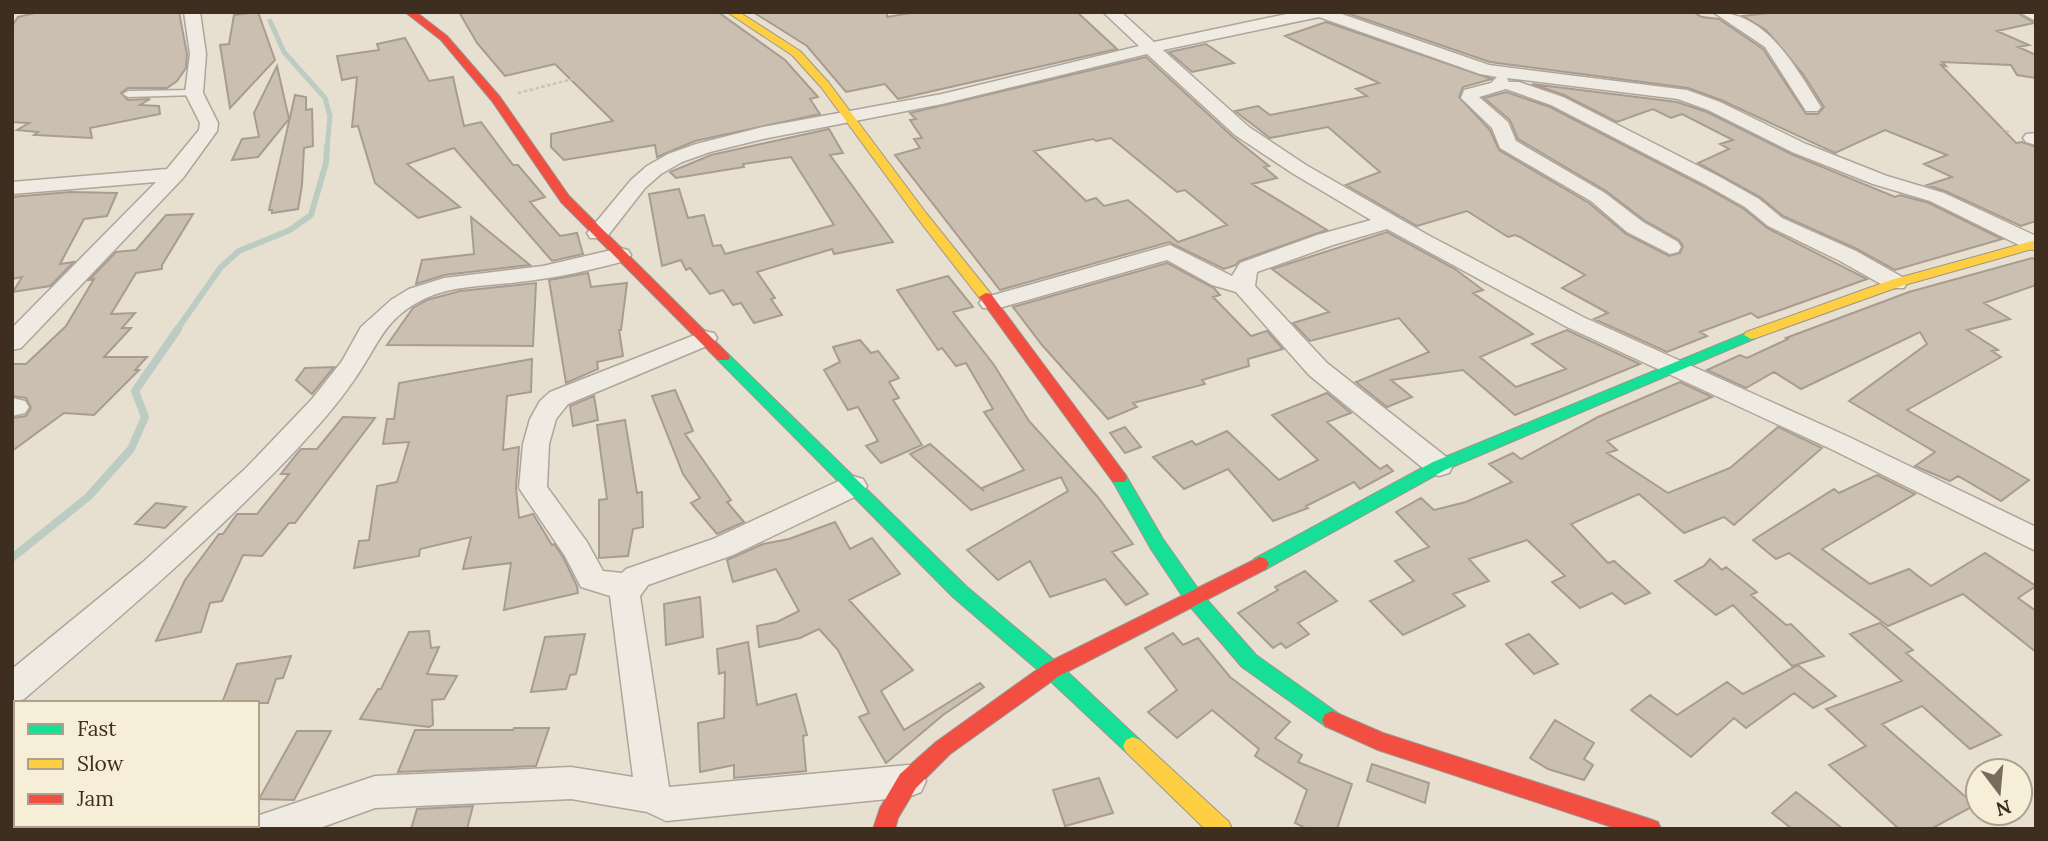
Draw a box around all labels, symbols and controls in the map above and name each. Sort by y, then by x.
legend [14,701,259,827]
text: Fast [77,715,117,742]
text: Slow [77,750,124,777]
north arrow [1964,757,2034,827]
text: Jam [76,785,114,812]
text: N [1993,795,2014,822]

